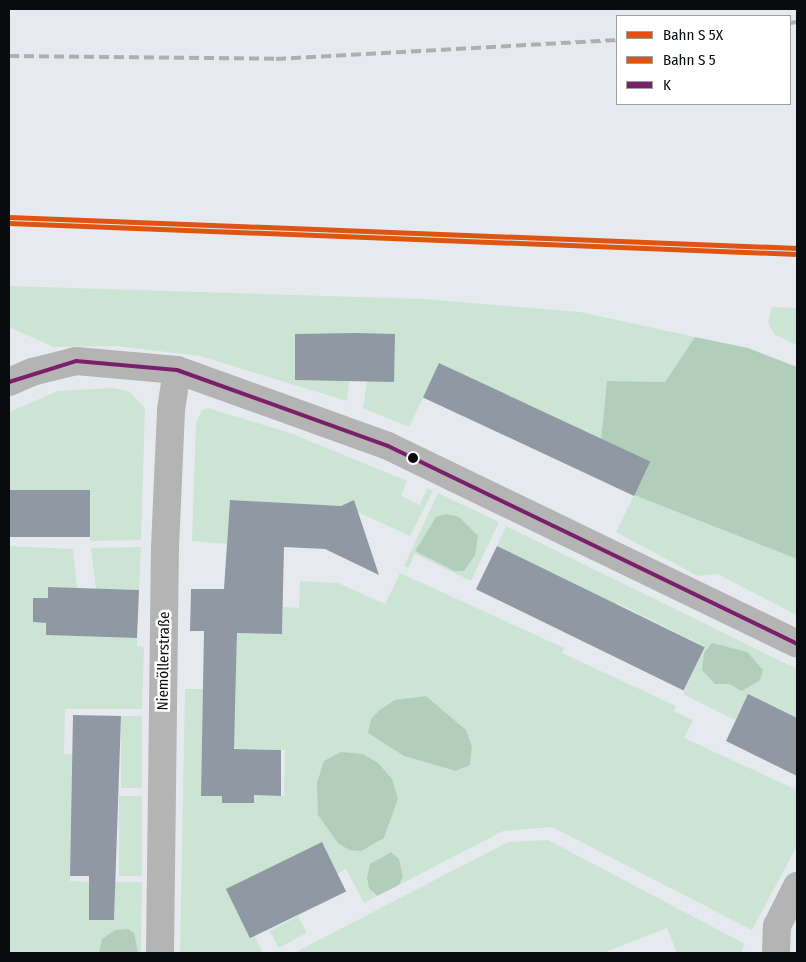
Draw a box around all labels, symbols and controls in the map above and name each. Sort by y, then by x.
legend [616,15,791,105]
text: Bahn S 5X [663,26,723,44]
text: Bahn S 5 [663,51,716,69]
text: K [663,76,671,94]
unlabelled marker [408,453,418,463]
street label: Niemöllerstraße [154,611,174,711]

